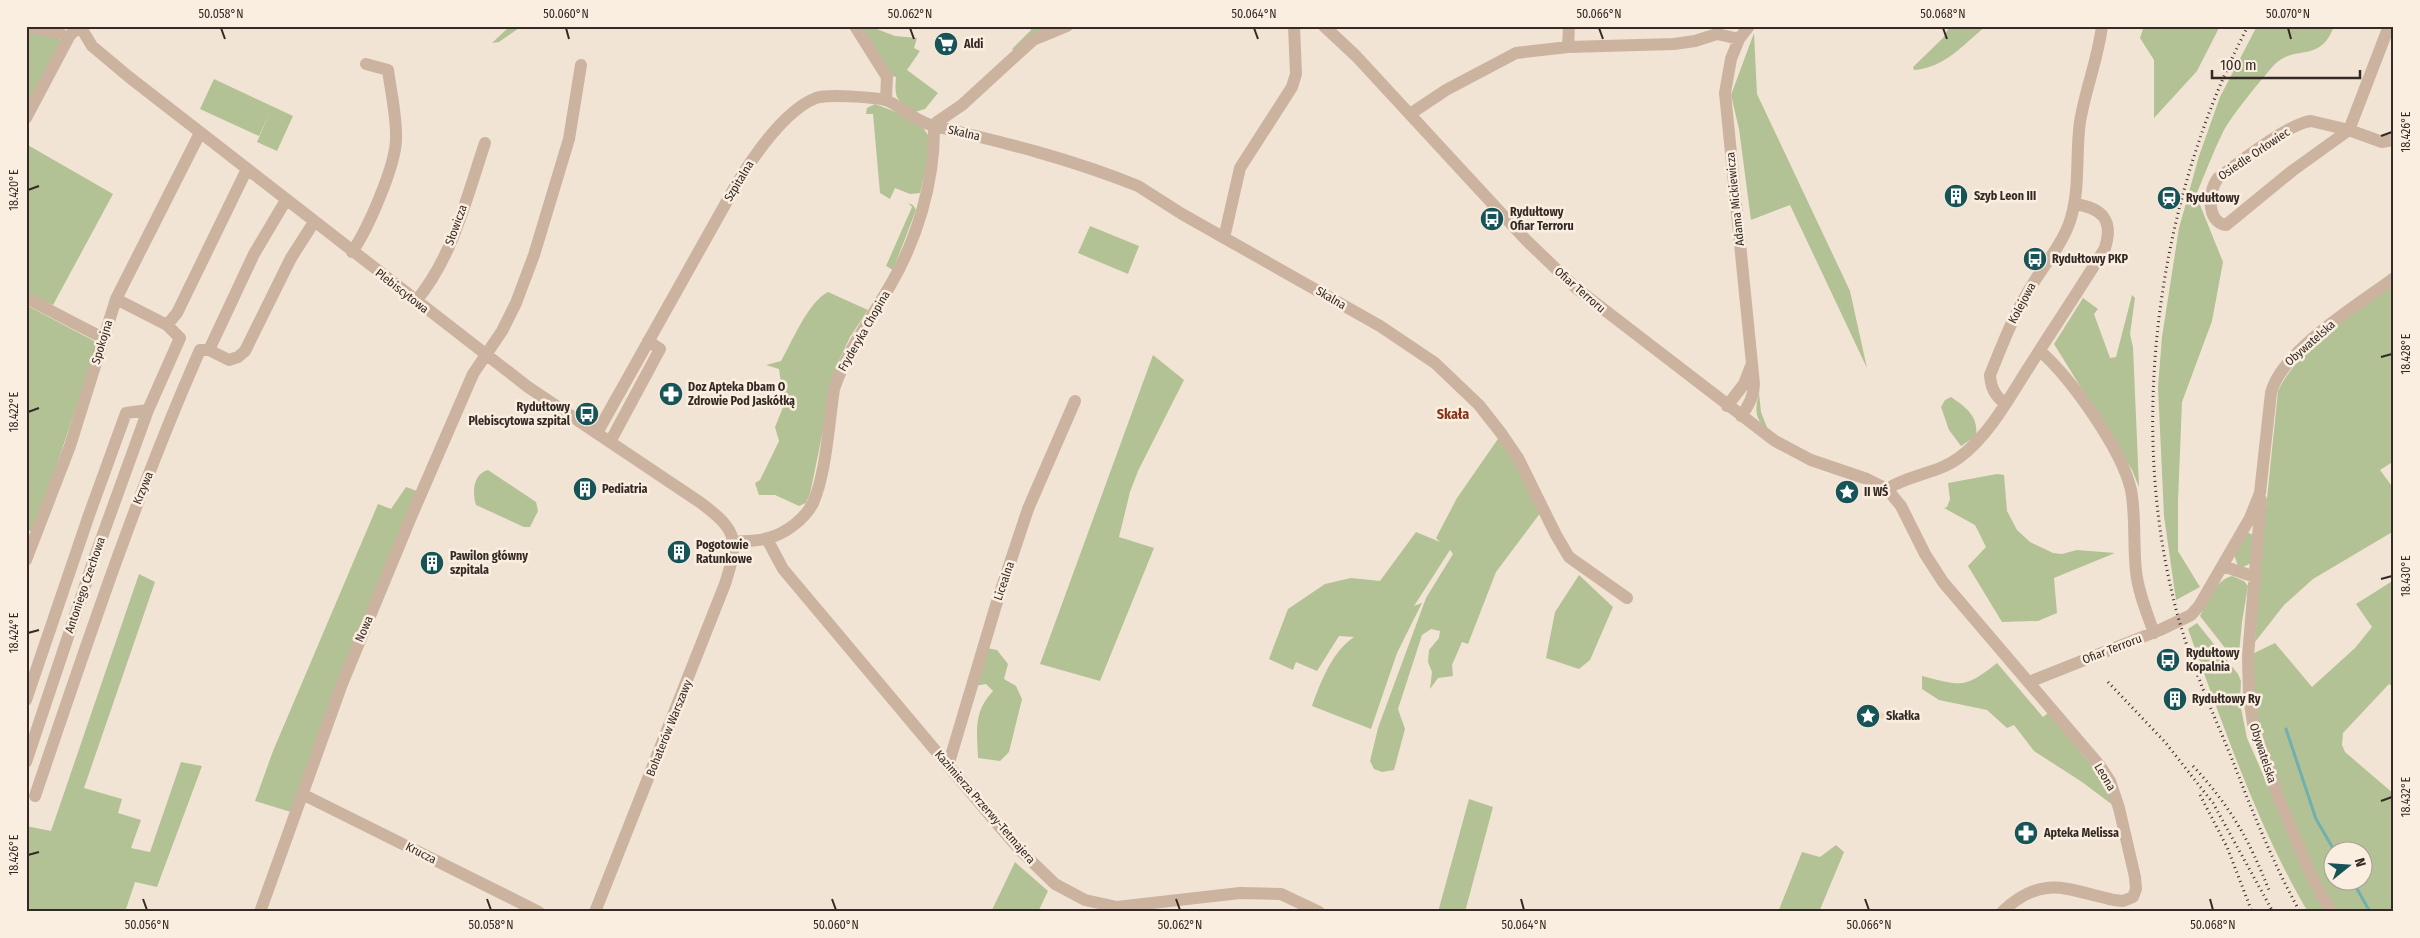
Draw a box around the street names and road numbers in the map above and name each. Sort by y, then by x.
street label: Skalna [947,123,982,144]
street label: Osiedle Orłowiec [2216,125,2292,183]
street label: Adama Mickiewicza [1723,151,1747,247]
street label: Szpitalna [721,158,757,204]
street label: Słowicza [442,203,470,247]
street label: Ofiar Terroru [1552,264,1608,316]
street label: Plebiscytowa [373,266,432,316]
street label: Kolejowa [2005,280,2039,326]
street label: Skalna [1313,284,1349,312]
street label: Fryderyka Chopina [835,288,893,374]
street label: Obywatelska [2282,317,2338,369]
street label: Spokojna [89,318,115,366]
street label: Krzywa [130,469,156,506]
street label: Antoniego Czechowa [62,535,108,635]
street label: Licealna [991,560,1017,602]
street label: Nowa [352,614,376,644]
street label: Ofiar Terroru [2080,631,2144,667]
street label: Bohaterów Warszawy [643,677,695,778]
street label: Obywatelska [2247,721,2279,785]
street label: Kazimierza Przerwy-Tetmajera [932,747,1038,867]
street label: Leona [2091,761,2119,793]
street label: Krucza [403,839,439,867]

